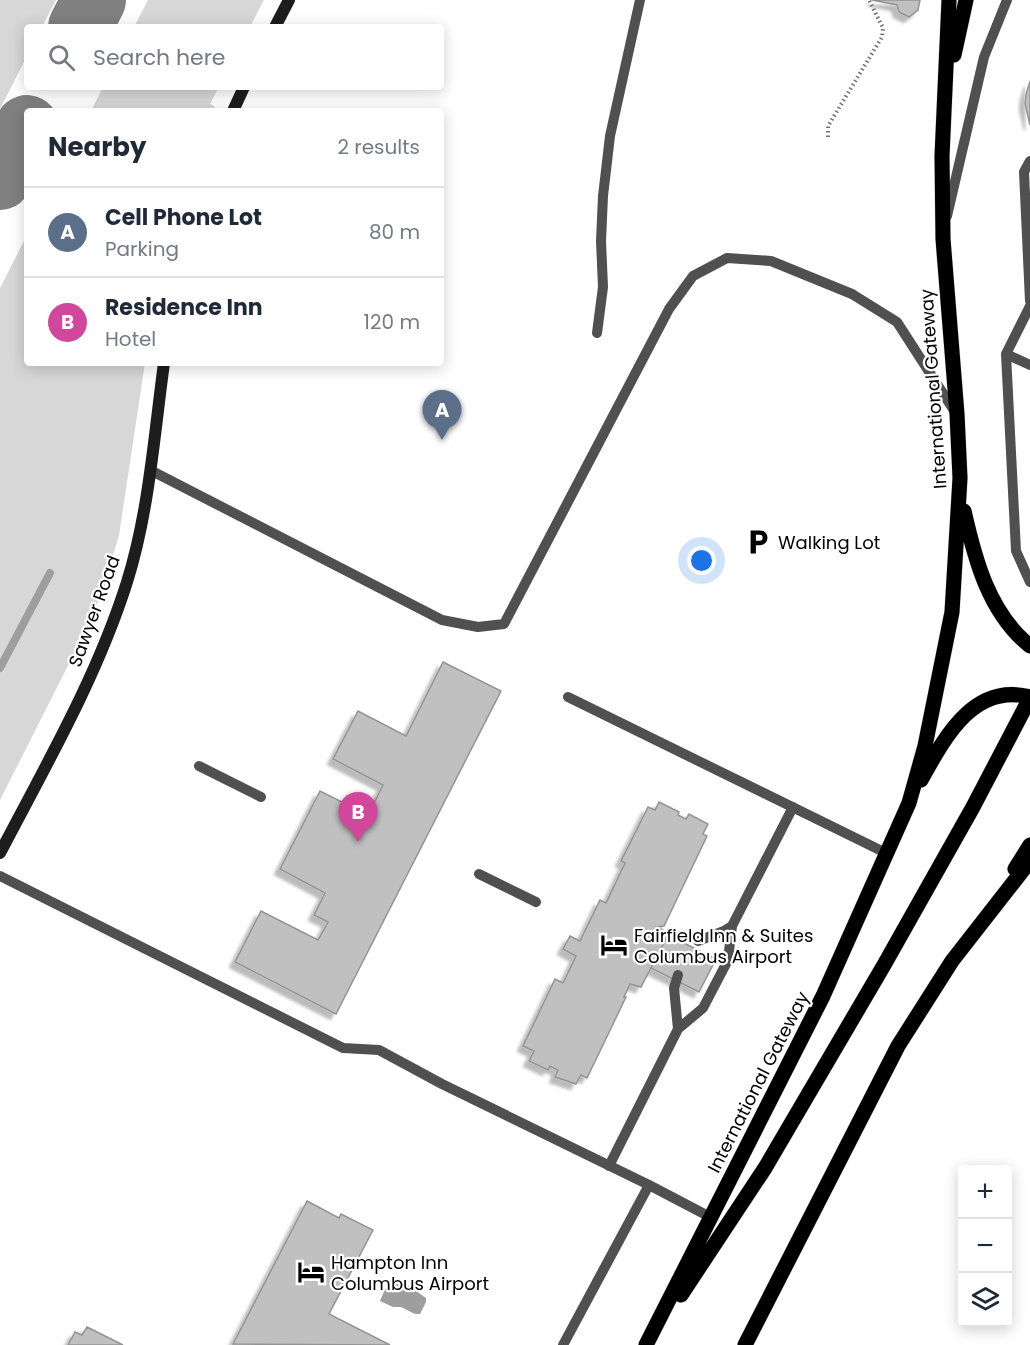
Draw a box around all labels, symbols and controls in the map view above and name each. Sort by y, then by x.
search box [24,24,444,90]
icon: search [45,41,78,74]
text: Search here [93,42,226,73]
text: Nearby [48,129,146,165]
text: 2 results [337,133,420,161]
text: Cell Phone Lot [105,202,262,233]
text: A [60,218,75,246]
text: 80 m [369,218,420,246]
text: Parking [105,235,179,263]
street label: International Gateway [914,288,952,490]
text: Residence Inn [105,292,263,323]
text: B [61,308,74,336]
text: 120 m [364,308,420,336]
text: Hotel [105,325,156,353]
pin: A [422,390,462,440]
parking icon: Walking Lot [743,527,773,557]
place label: Walking Lot [778,530,880,555]
your location [687,546,716,575]
street label: Sawyer Road [62,552,126,670]
pin: B [338,792,378,842]
place label: Fairfield Inn & Suites Columbus Airport [634,923,813,969]
hotel icon: Fairfield Inn & Suites Columbus Airport [599,930,629,960]
street label: International Gateway [701,987,815,1177]
map controls [958,1165,1012,1327]
button: + [958,1165,1012,1219]
button: − [958,1219,1012,1273]
place label: Hampton Inn Columbus Airport [331,1250,489,1296]
hotel icon: Hampton Inn Columbus Airport [296,1257,326,1287]
button: layers [958,1273,1012,1327]

